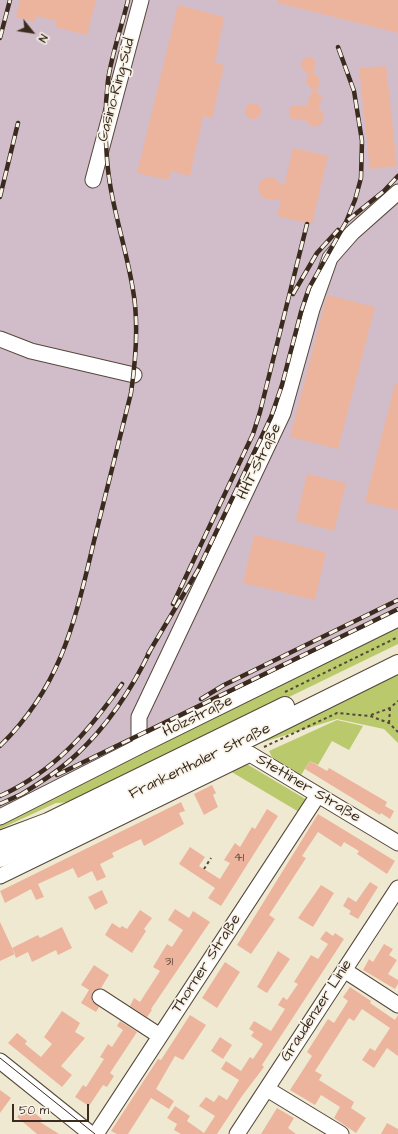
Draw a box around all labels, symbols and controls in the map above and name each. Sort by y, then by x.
north arrow [12,12,52,52]
text: N [35,32,51,45]
street label: Casino-Ring-Süd [95,36,139,144]
street label: HHT-Straße [234,421,286,503]
street label: Holzstraße [160,692,236,742]
street label: Frankenthaler Straße [126,720,274,804]
street label: Stettiner Straße [253,751,363,827]
house number: 41 [234,850,244,866]
street label: Thorner Straße [168,911,246,1017]
house number: 31 [165,954,173,970]
street label: Graudenzer Linie [277,957,357,1065]
scale bar [14,1096,91,1122]
text: 50 m [19,1102,49,1119]

